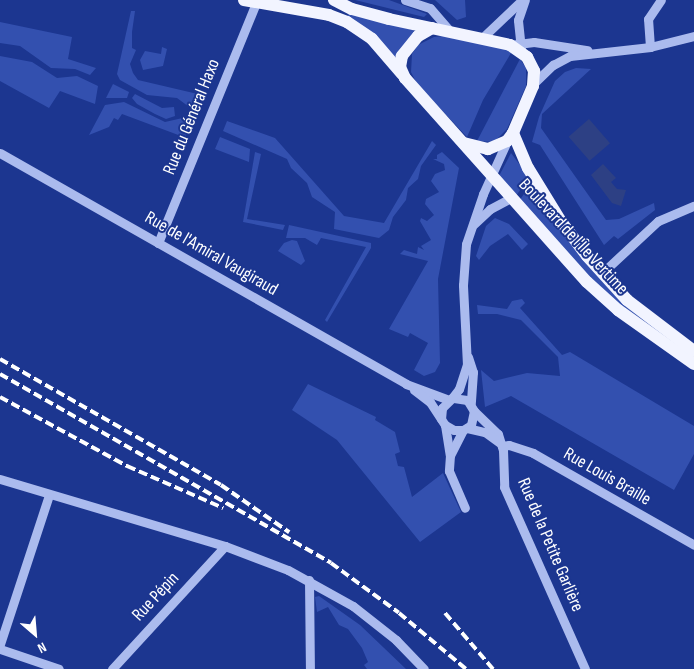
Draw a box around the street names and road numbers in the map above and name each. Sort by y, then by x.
street label: Rue du Général Haxo [159,56,225,178]
street label: Boulevard de l'Île Vertime [514,174,632,300]
street label: Rue de l'Amiral Vaugiraud [141,207,281,301]
street label: Rue Louis Braille [560,443,654,511]
street label: Rue de la Petite Garlière [512,475,588,615]
street label: Rue Pépin [128,568,184,626]

